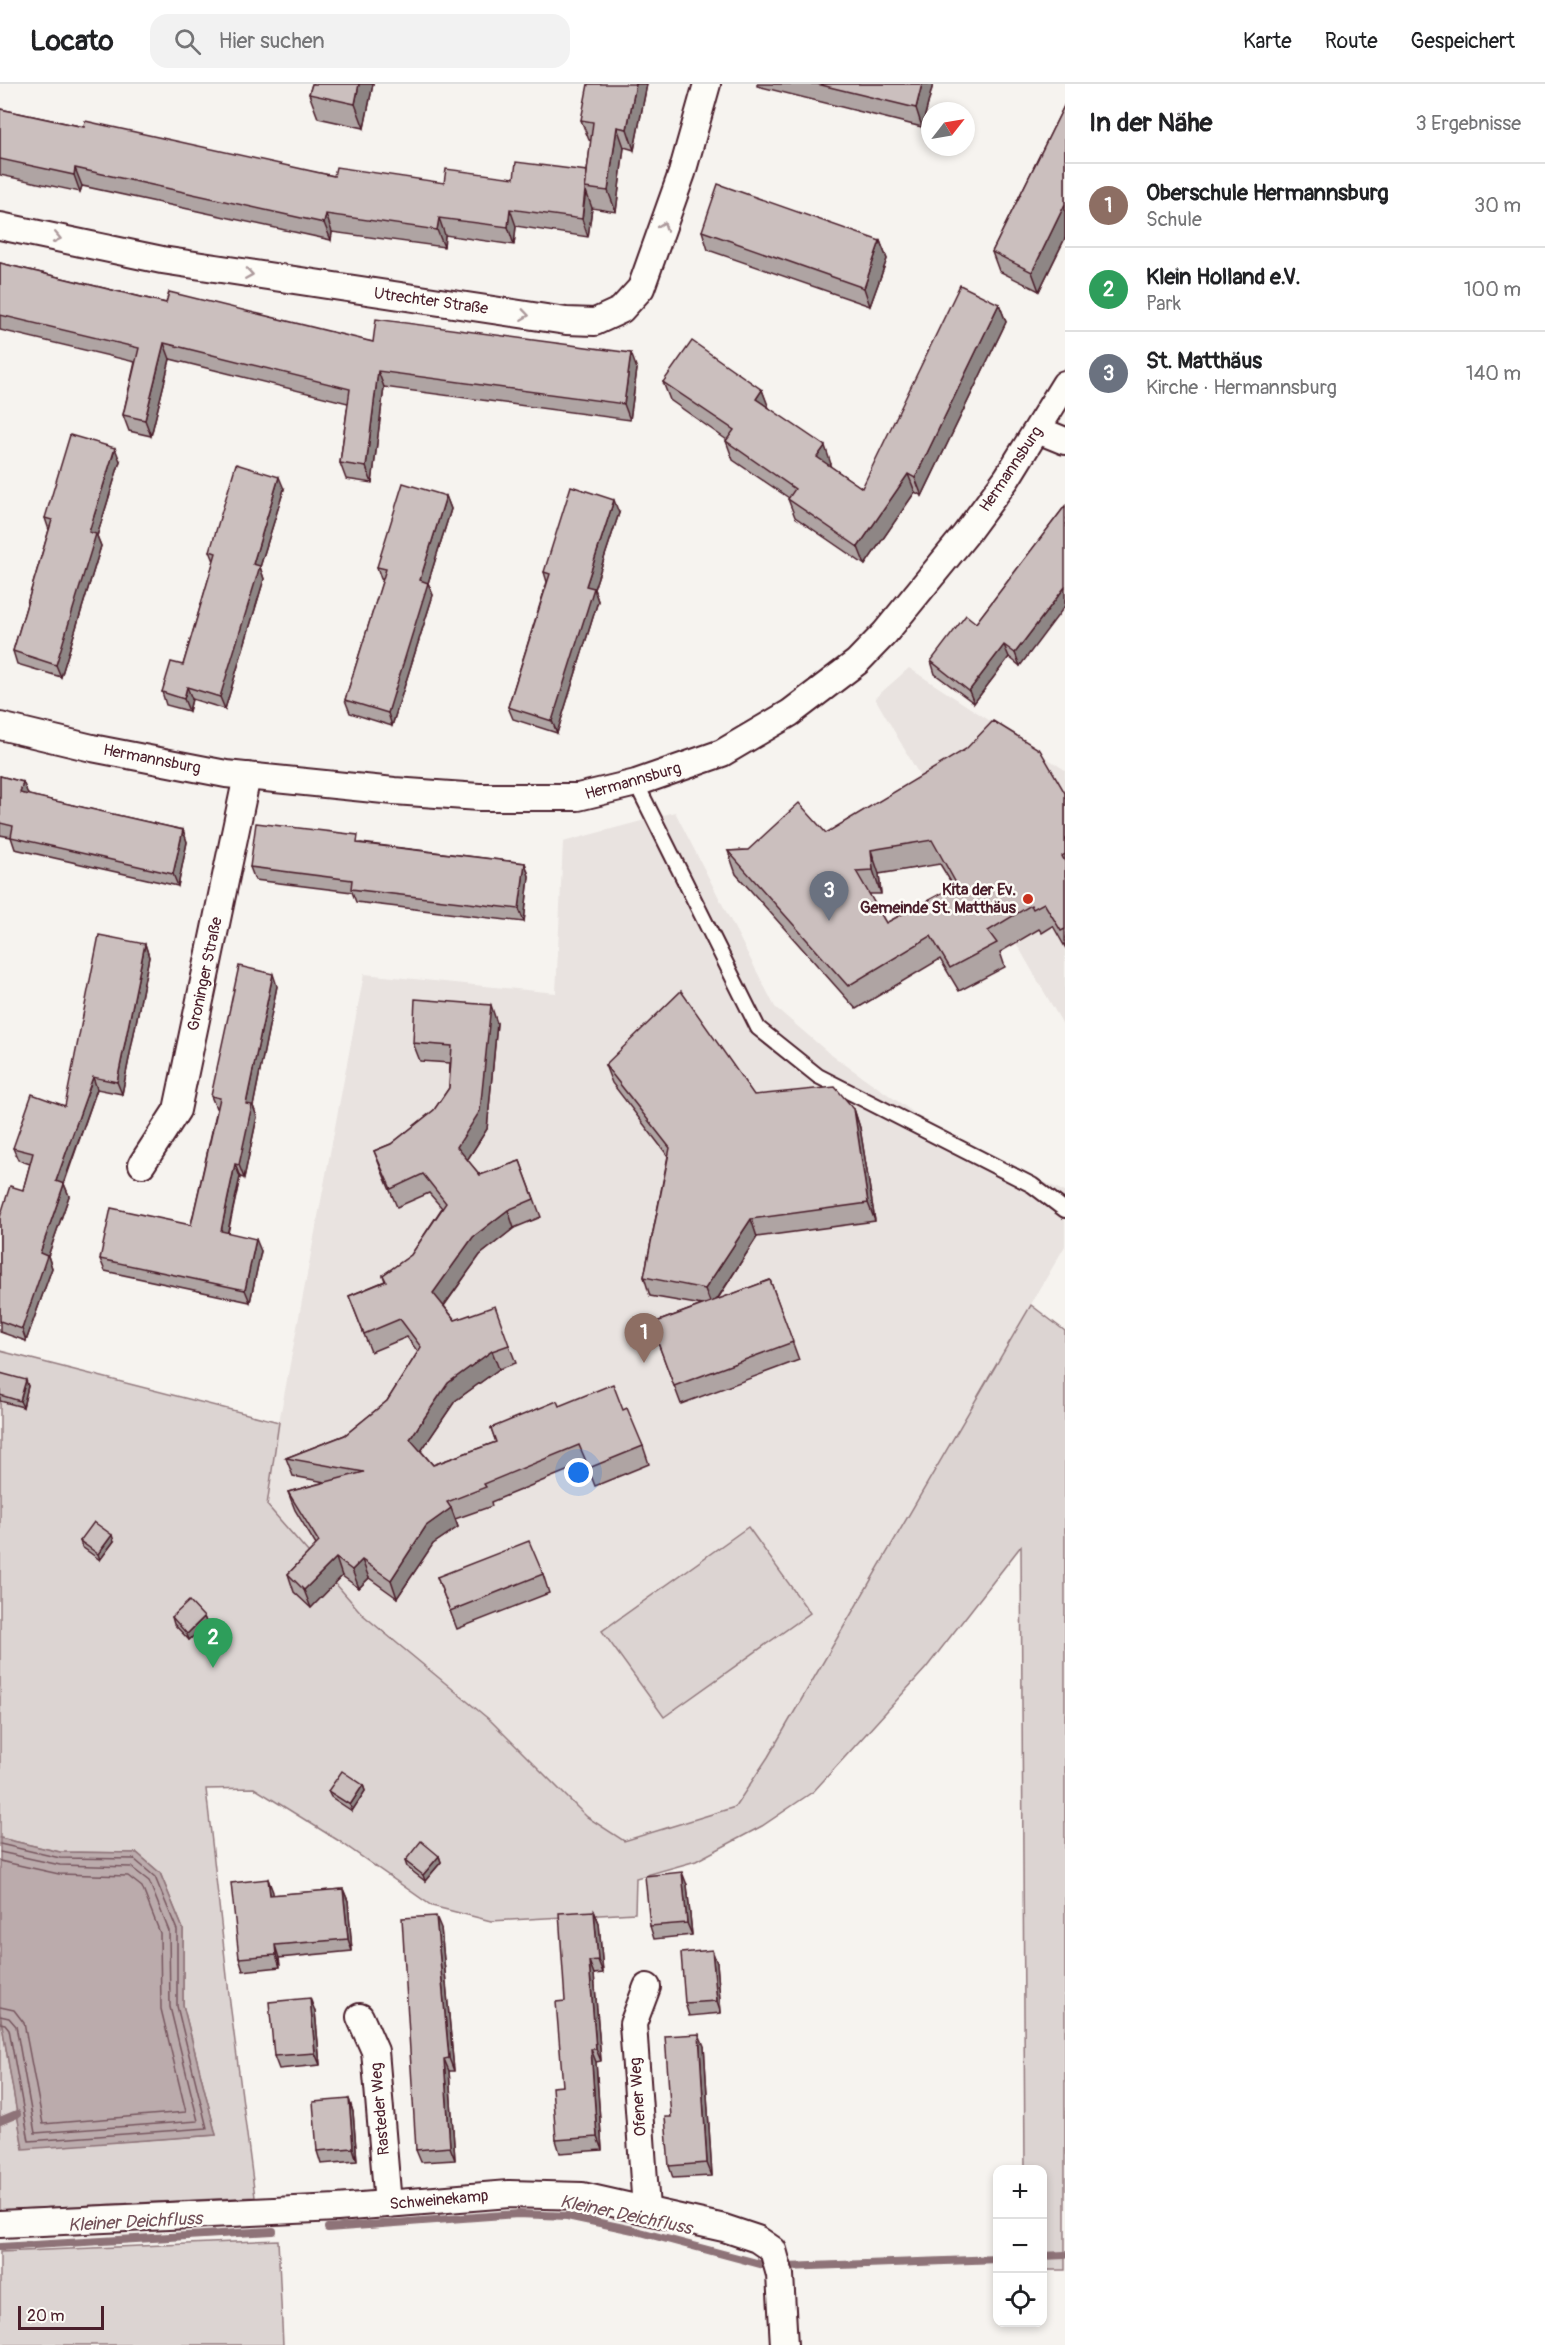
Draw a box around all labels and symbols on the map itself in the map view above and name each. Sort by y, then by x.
north arrow [921,102,975,156]
one-way arrow [656,221,669,232]
one-way arrow [52,231,62,244]
one-way arrow [244,267,253,279]
street label: Utrechter Straße [373,283,489,319]
one-way arrow [520,308,529,320]
street label: Hermannsburg [975,422,1047,516]
street label: Hermannsburg [102,740,202,778]
street label: Hermannsburg [583,758,683,804]
pin: 3 [810,872,848,921]
place label: Kita der Ev. Gemeinde St. Matthäus [860,880,1017,918]
marker: Kita der Ev. Gemeinde St. Matthäus [1021,892,1035,906]
street label: Groninger Straße [183,915,227,1033]
pin: 1 [624,1314,664,1363]
your location [564,1458,593,1487]
pin: 2 [194,1618,232,1668]
street label: Ofener Weg [625,2057,651,2137]
street label: Rasteder Weg [366,2062,394,2156]
street label: Schweinekamp [389,2186,489,2214]
water label: Kleiner Deichfluss [558,2190,696,2241]
water label: Kleiner Deichfluss [67,2207,205,2237]
scale bar [18,2303,104,2330]

